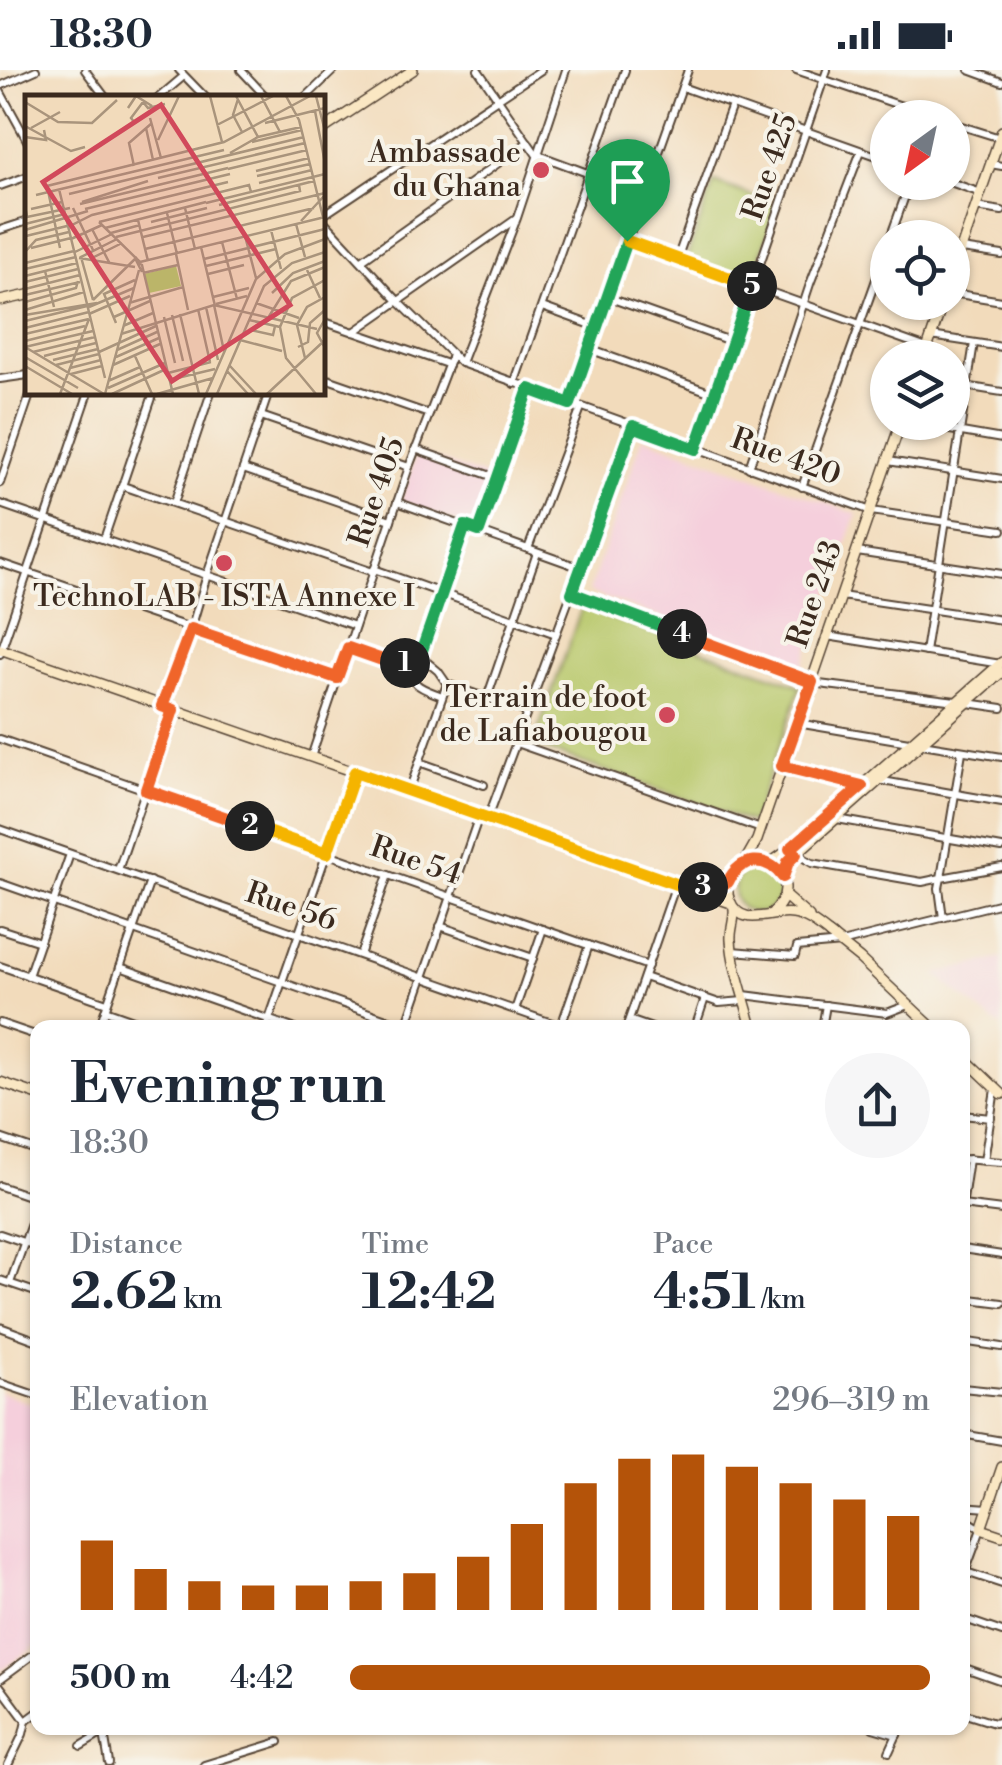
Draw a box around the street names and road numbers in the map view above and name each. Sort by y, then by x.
street label: Rue 425 [734,109,806,225]
street label: Rue 420 [726,420,846,494]
street label: Rue 405 [341,432,413,552]
street label: Rue 243 [779,535,851,653]
street label: Rue 54 [365,828,467,894]
street label: Rue 56 [240,874,342,940]

